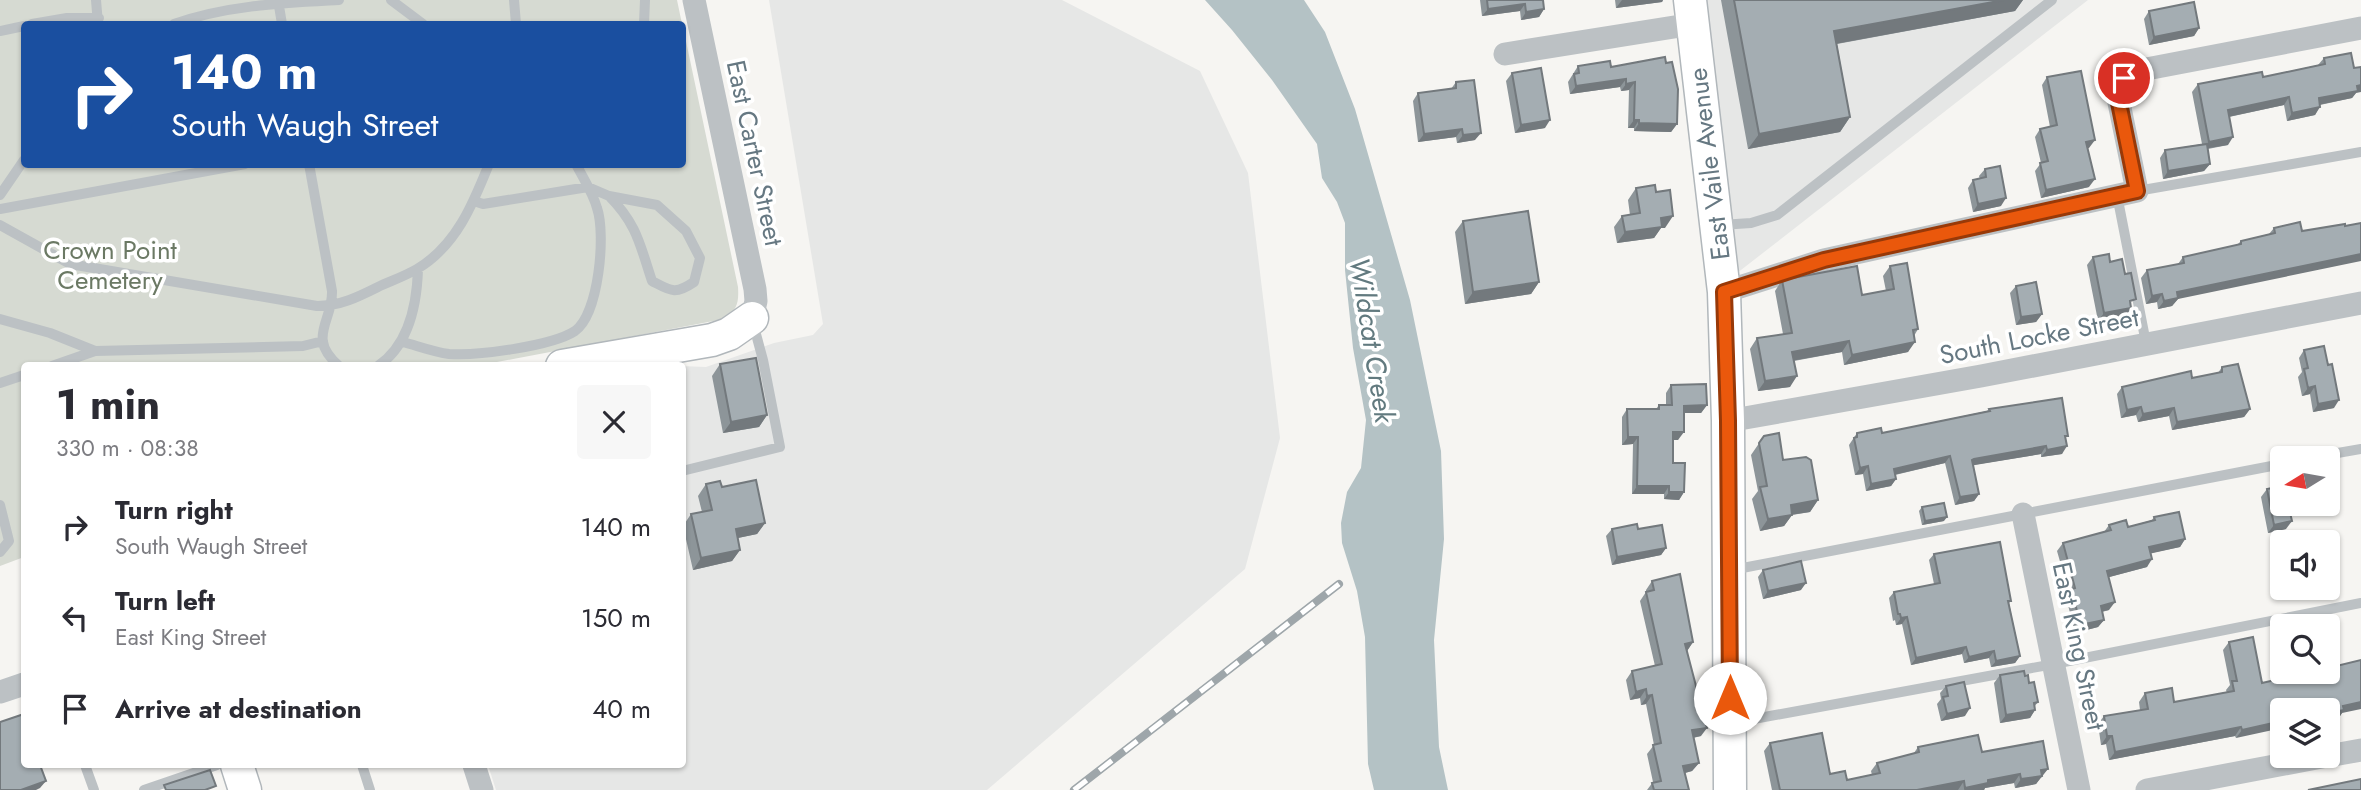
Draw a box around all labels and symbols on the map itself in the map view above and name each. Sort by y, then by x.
pin [2094,48,2154,108]
street label: East Carter Street [717,57,793,250]
street label: East Vaile Avenue [1678,66,1740,262]
park label: Crown Point Cemetery [43,231,178,299]
water label: Wildcat Creek [1339,255,1405,427]
street label: South Locke Street [1936,298,2143,374]
north arrow [2270,446,2340,516]
street label: East King Street [2043,558,2116,734]
position arrow [1693,661,1767,735]

